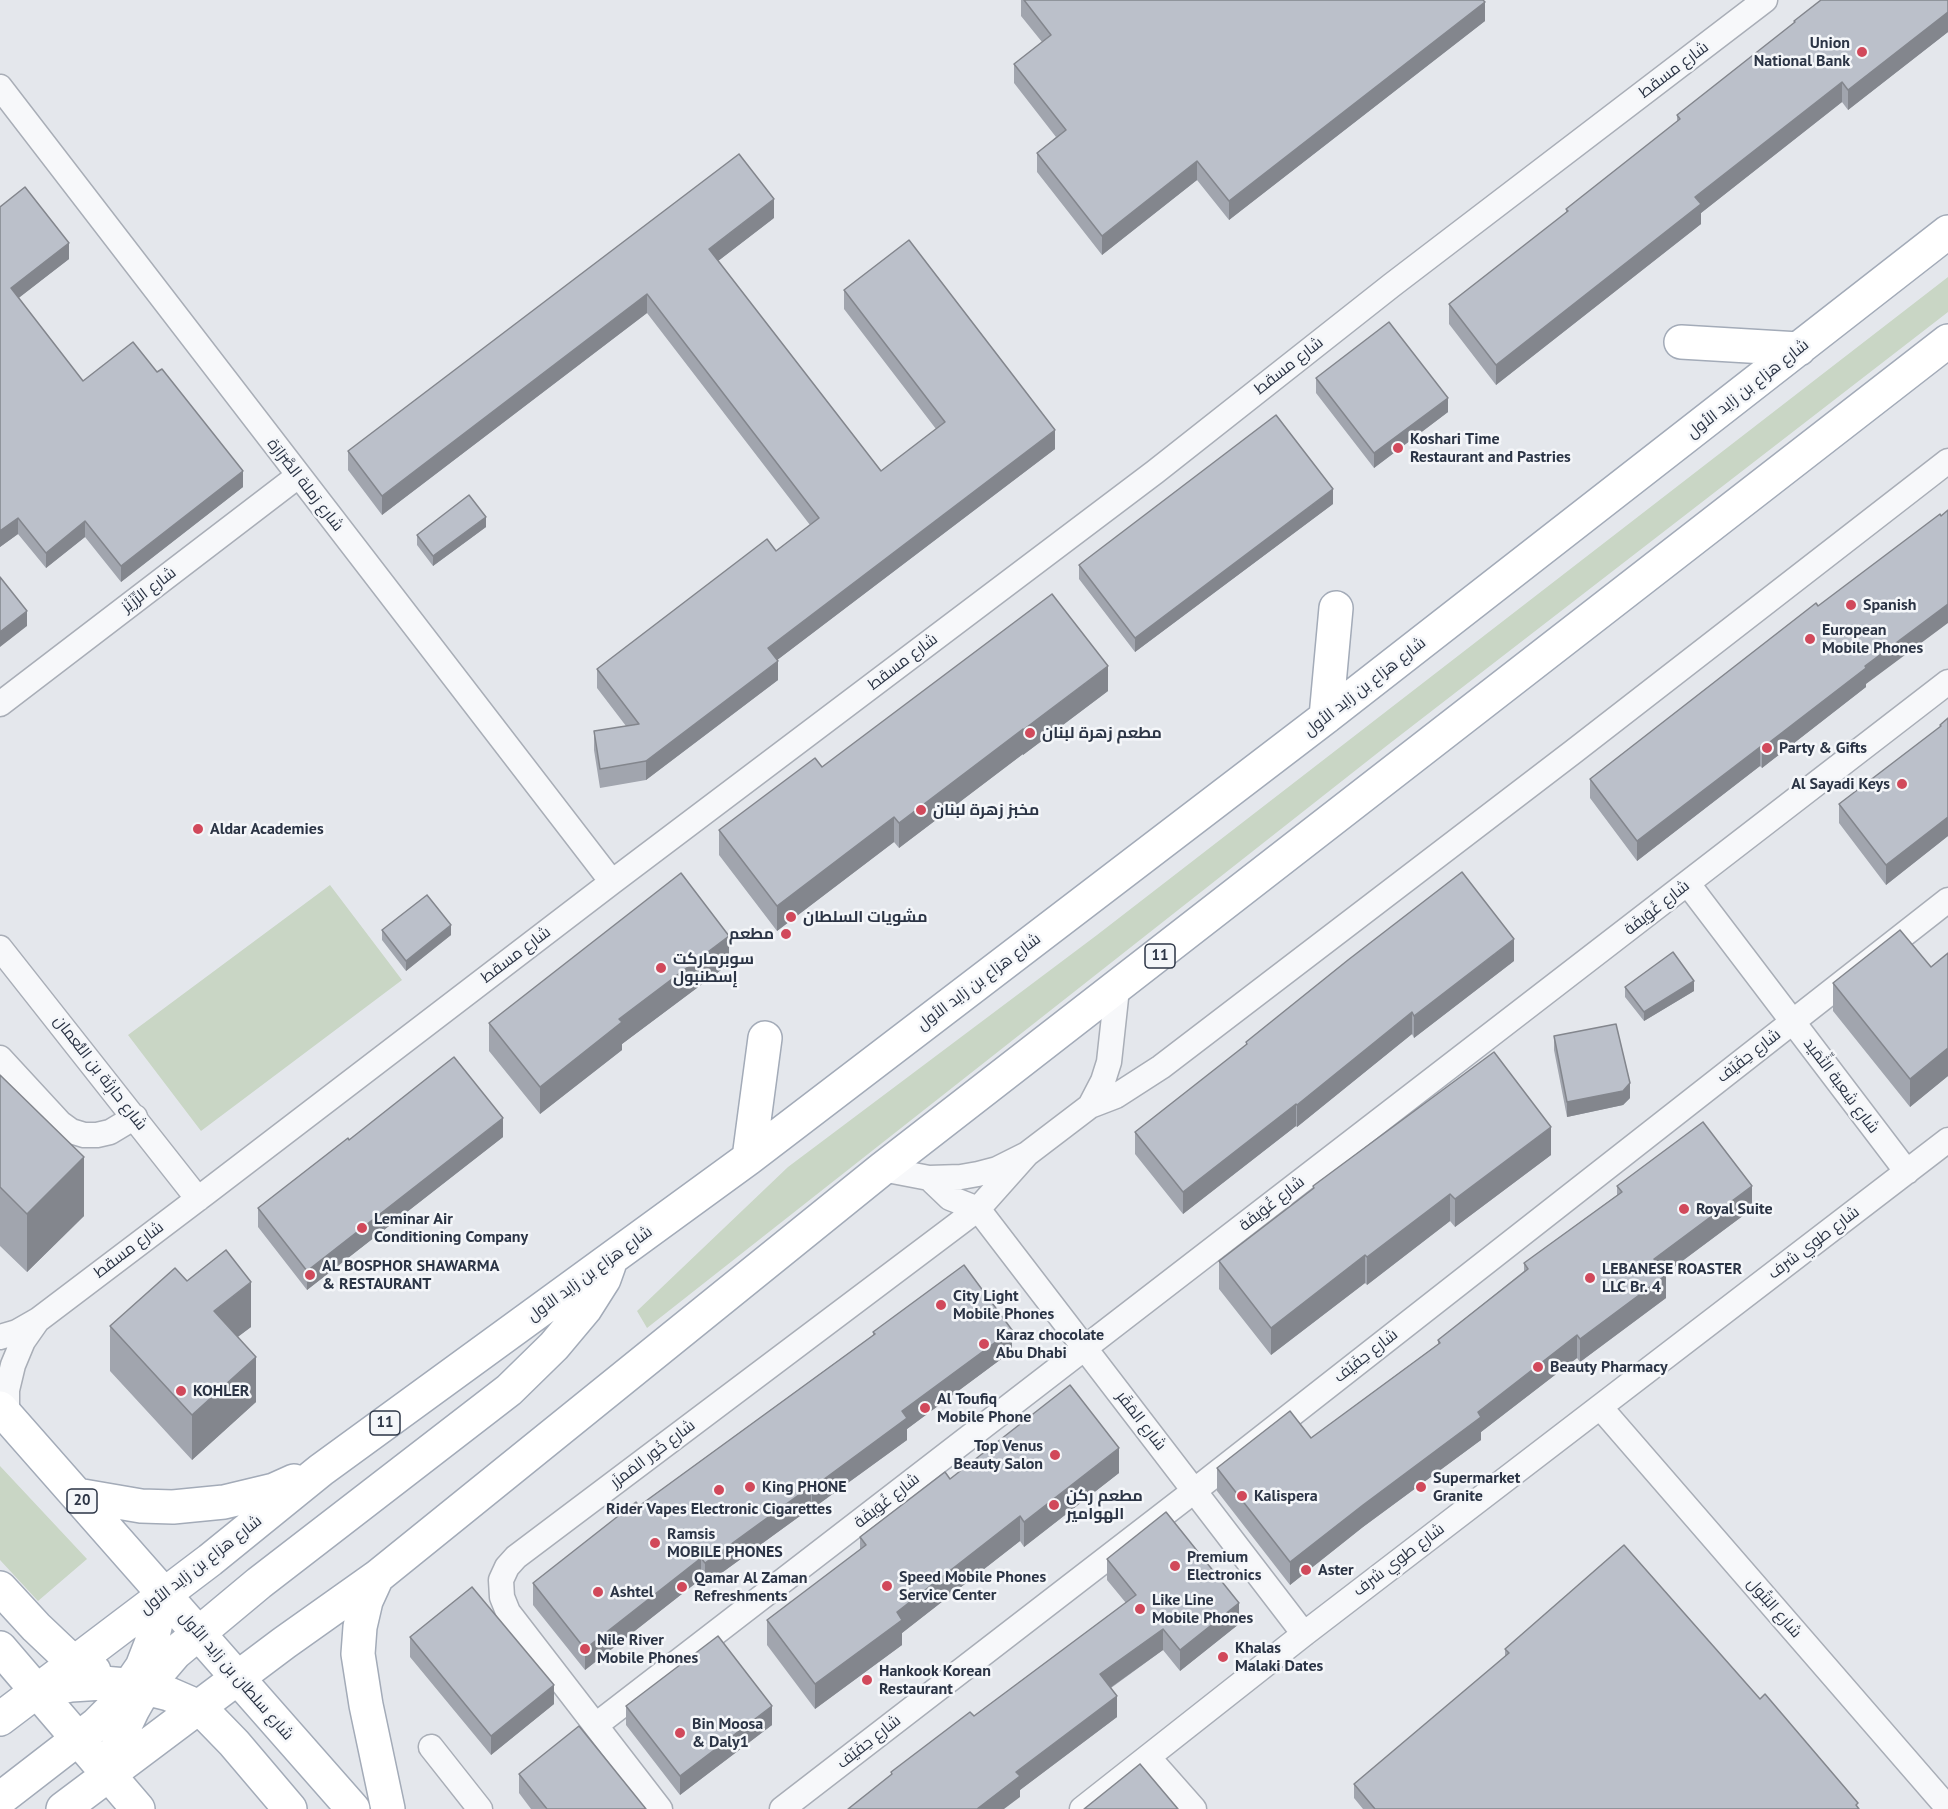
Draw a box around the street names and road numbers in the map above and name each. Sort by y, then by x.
street label: شارع مسقط [1635,38,1713,102]
street label: شارع مسقط [1251,333,1327,399]
street label: شارع هزاع بن زايد الأول [1683,335,1813,443]
street label: شارع رَملة الصَّرَارَة [263,435,347,535]
street label: شارع الرِّزَيْز [118,563,180,617]
street label: شارع مسقط [864,630,942,694]
street label: شارع هزاع بن زايد الأول [1300,633,1430,741]
street label: شارع غُوَيفَة [1620,877,1694,939]
street label: شارع مسقط [477,923,555,987]
street label: شارع هزاع بن زايد الأول [914,929,1044,1035]
road number: 11 [1145,944,1175,968]
street label: شارع حارِثة بن النُّعمان [49,1012,151,1134]
street label: شارع حِفَيّف [1713,1025,1785,1087]
street label: شارع شِعبة الثِّمَيد [1799,1035,1883,1137]
street label: شارع غُوَيفَة [1235,1173,1309,1235]
street label: شارع طوي شرف [1765,1202,1863,1284]
street label: شارع مسقط [90,1218,168,1282]
street label: شارع هزاع بن زايد الأول [524,1222,656,1326]
street label: شارع حِفَيّف [1330,1325,1402,1387]
street label: شارع المَقَر [1112,1388,1170,1454]
road number: 11 [370,1411,400,1435]
street label: شارع خُور المَمزَر [607,1416,699,1492]
street label: شارع غُوَيفَة [850,1470,924,1532]
road number: 20 [67,1489,97,1513]
street label: شارع هزاع بن زايد الأول [136,1511,266,1619]
street label: شارع طوي شرف [1350,1519,1448,1601]
street label: شارع البَتُول [1743,1574,1805,1642]
street label: شارع سلطان بن زايد الأول [175,1608,297,1744]
street label: شارع حِفَيّف [833,1711,905,1773]

